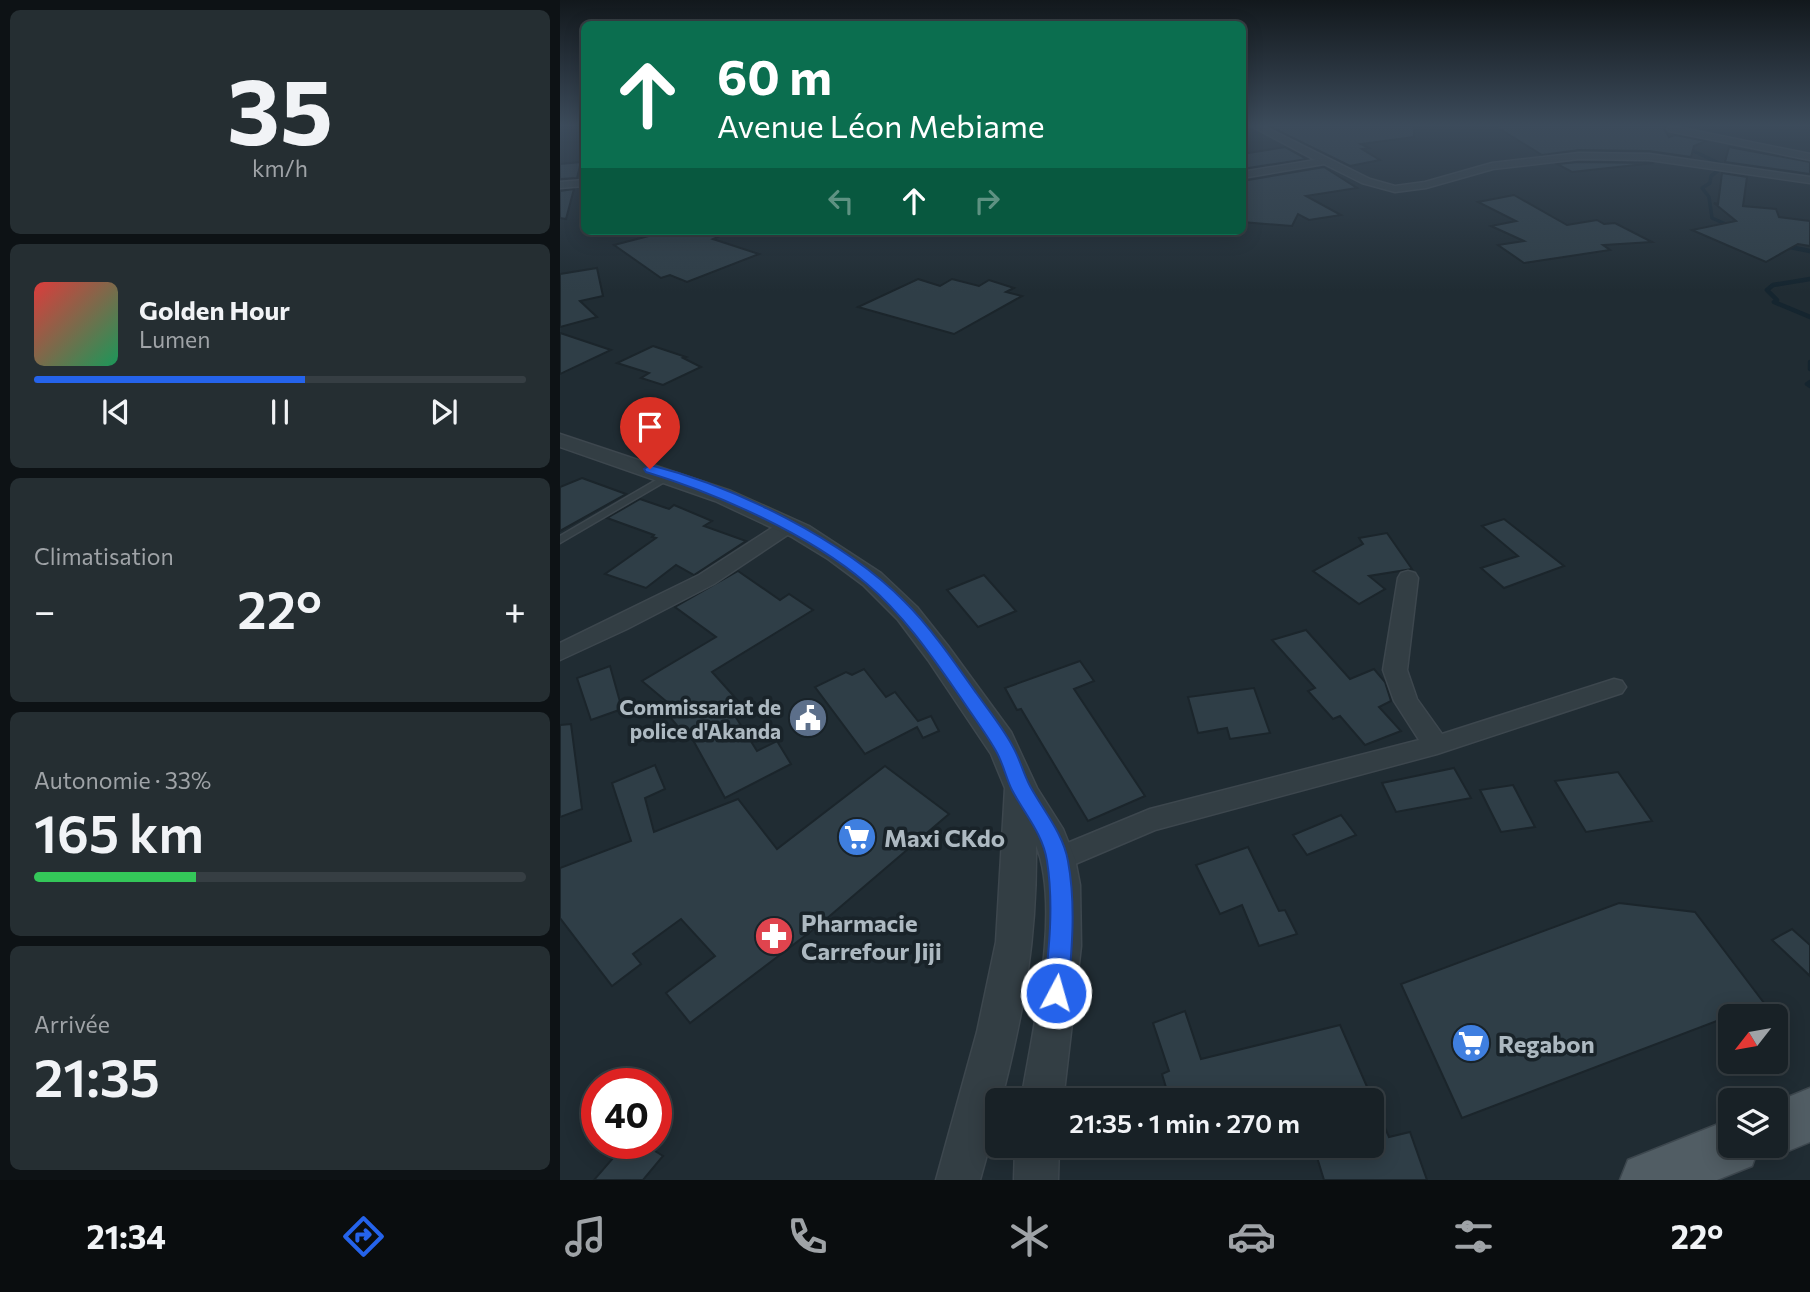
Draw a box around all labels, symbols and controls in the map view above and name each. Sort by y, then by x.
text: 60 m [717,45,832,105]
icon: ahead [602,49,693,140]
text: 35 [227,52,333,164]
text: Avenue Léon Mebiame [717,105,1045,145]
text: km/h [252,154,308,182]
icon: left [822,182,860,220]
icon: ahead [895,182,933,220]
icon: right [968,182,1006,220]
text: Golden Hour [139,294,290,325]
text: Lumen [139,325,210,353]
icon: previous [97,393,135,431]
icon: pause [261,393,299,431]
icon: next [425,393,463,431]
pin [620,397,680,469]
icon: arrive [631,408,669,446]
text: Climatisation [34,542,174,570]
text: 22° [237,576,322,640]
text: − [34,586,56,633]
text: + [504,586,526,633]
place label: Commissariat de police d'Akanda [619,694,781,743]
public building icon: Commissariat de police d'Akanda [787,697,829,739]
text: Autonomie · 33% [34,766,211,794]
text: 165 km [34,800,204,864]
supermarket icon: Maxi CKdo [836,816,878,858]
place label: Maxi CKdo [884,823,1005,852]
place label: Pharmacie Carrefour Jiji [801,908,942,965]
pharmacy icon: Pharmacie Carrefour Jiji [753,915,795,957]
position arrow [1019,956,1093,1030]
north arrow [1718,1004,1788,1074]
map controls [1718,1004,1788,1158]
text: Arrivée [34,1010,110,1038]
supermarket icon: Regabon [1450,1022,1492,1064]
place label: Regabon [1498,1029,1595,1058]
text: 21:35 [34,1044,160,1108]
speed limit sign: 40 [581,1068,672,1159]
button: layers [1718,1088,1788,1158]
text: 21:35 · 1 min · 270 m [1069,1107,1300,1138]
icon: directions [339,1212,388,1261]
icon: music [561,1212,610,1261]
icon: phone [783,1212,832,1261]
icon: climate [1005,1212,1054,1261]
icon: car [1227,1212,1276,1261]
icon: filters [1449,1212,1498,1261]
text: 21:34 [86,1216,166,1256]
text: 22° [1671,1216,1723,1256]

